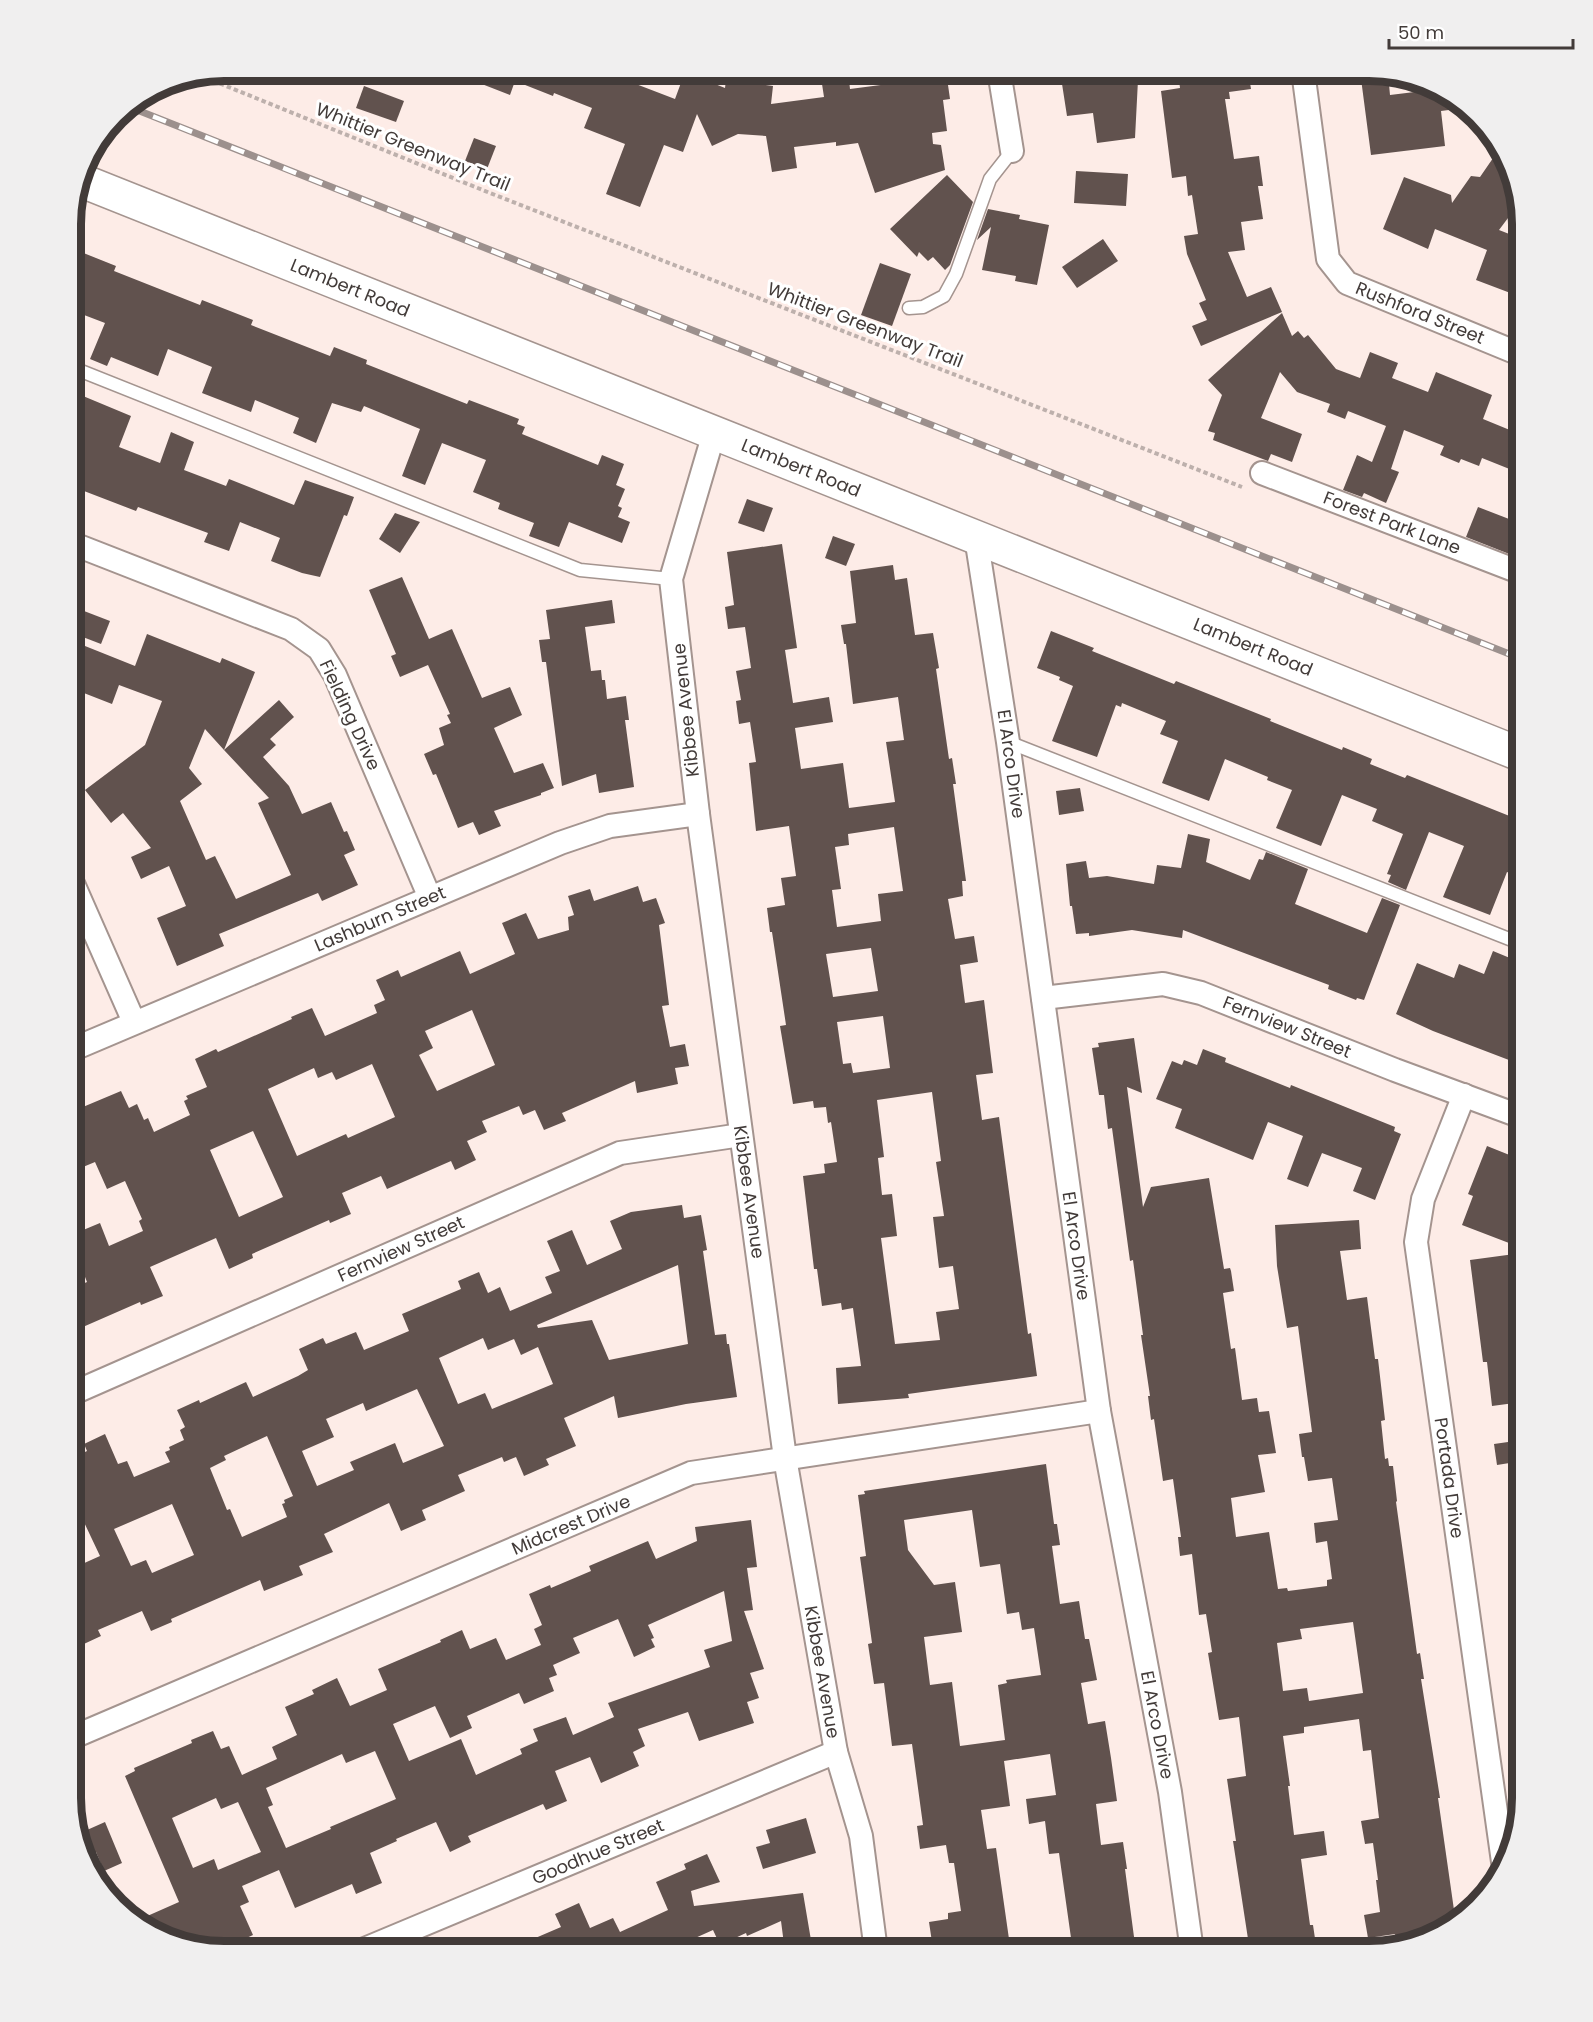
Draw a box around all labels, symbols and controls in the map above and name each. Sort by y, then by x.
scale bar [1389,12,1574,50]
text: 50 m [1398,20,1444,45]
street label: Whittier Greenway Trail [312,96,514,197]
street label: Lambert Road [287,252,414,323]
street label: Rushford Street [1352,275,1488,350]
street label: Whittier Greenway Trail [764,276,967,373]
street label: Lambert Road [738,432,865,503]
street label: Forest Park Lane [1320,485,1464,560]
street label: Lambert Road [1190,611,1317,682]
street label: Kibbee Avenue [666,642,705,778]
street label: Fielding Drive [314,655,387,774]
street label: El Arco Drive [991,708,1032,820]
street label: Lashburn Street [310,880,449,957]
street label: Fernview Street [1219,989,1355,1064]
street label: Kibbee Avenue [728,1124,771,1260]
street label: El Arco Drive [1056,1190,1097,1302]
street label: Fernview Street [333,1209,468,1288]
street label: Portada Drive [1429,1416,1470,1540]
street label: Midcrest Drive [508,1488,634,1561]
street label: Kibbee Avenue [799,1604,846,1740]
street label: El Arco Drive [1135,1669,1180,1781]
street label: Goodhue Street [528,1813,668,1891]

